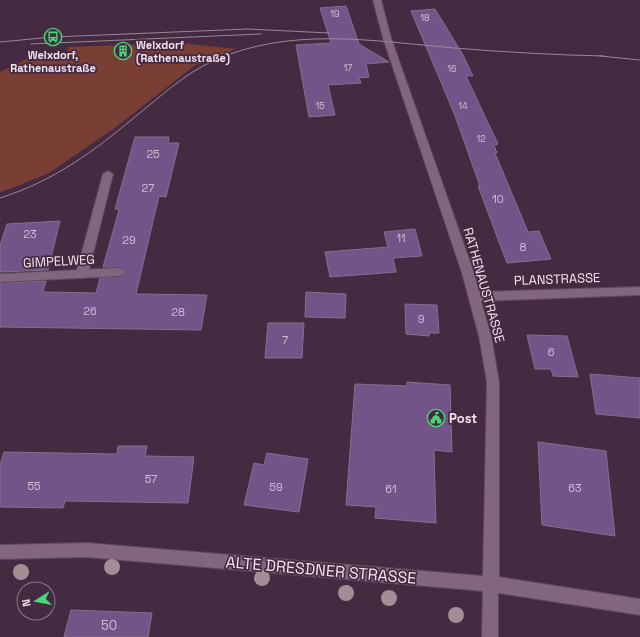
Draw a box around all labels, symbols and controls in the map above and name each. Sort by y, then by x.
house number: 19 [330,8,340,20]
house number: 18 [420,12,430,24]
bus stop icon: Weixdorf, Rathenaustraße [43,27,63,47]
place label: Weixdorf (Rathenaustraße) [136,38,230,66]
building icon: Weixdorf (Rathenaustraße) [113,41,133,61]
place label: Weixdorf, Rathenaustraße [10,48,96,75]
house number: 17 [344,62,352,74]
house number: 16 [447,63,457,75]
house number: 15 [315,100,325,112]
house number: 14 [458,100,468,112]
house number: 12 [476,133,486,145]
house number: 25 [146,147,160,161]
house number: 27 [142,181,154,195]
house number: 10 [492,192,504,206]
street label: RATHENAUSTRASSE [459,225,509,345]
house number: 23 [23,227,37,241]
house number: 11 [396,231,406,245]
house number: 29 [122,233,136,247]
house number: 8 [520,240,527,254]
street label: GIMPELWEG [23,251,95,271]
street label: PLANSTRASSE [513,269,601,289]
house number: 26 [83,304,97,318]
house number: 28 [171,305,185,319]
house number: 9 [418,312,425,326]
house number: 7 [282,333,288,347]
house number: 6 [548,345,555,359]
public building icon: Post [426,408,446,428]
place label: Post [449,410,477,427]
house number: 57 [145,472,157,486]
house number: 55 [27,479,41,493]
house number: 59 [269,480,283,494]
house number: 63 [568,481,582,495]
house number: 61 [385,482,397,496]
street label: ALTE DRESDNER STRASSE [225,551,417,589]
north arrow [16,581,56,621]
text: N [19,598,34,608]
house number: 50 [101,617,117,634]

